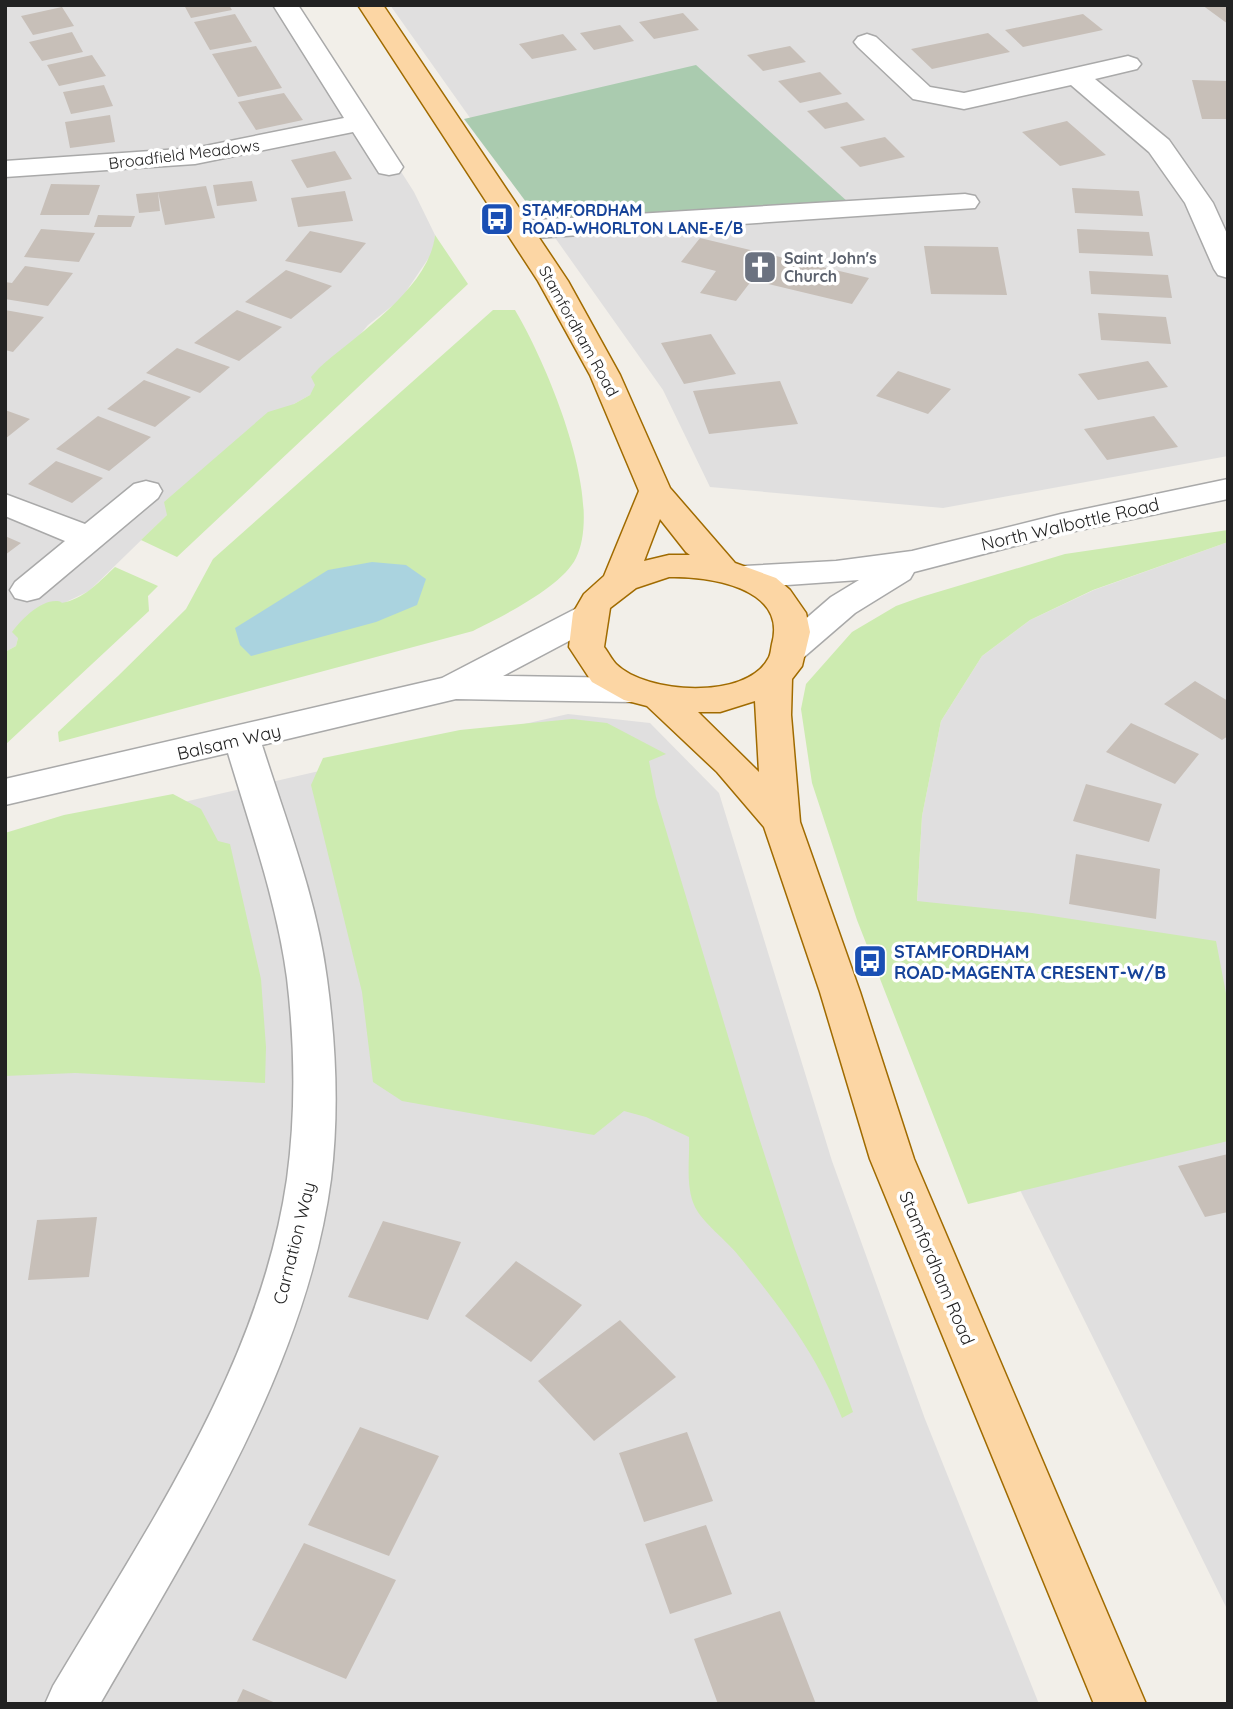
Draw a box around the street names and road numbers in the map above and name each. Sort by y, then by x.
street label: Broadfield Meadows [107,135,261,173]
street label: Stamfordham Road [535,262,623,400]
street label: North Walbottle Road [979,492,1161,556]
street label: Balsam Way [175,719,283,765]
street label: Carnation Way [268,1179,320,1307]
street label: Stamfordham Road [894,1188,980,1348]

